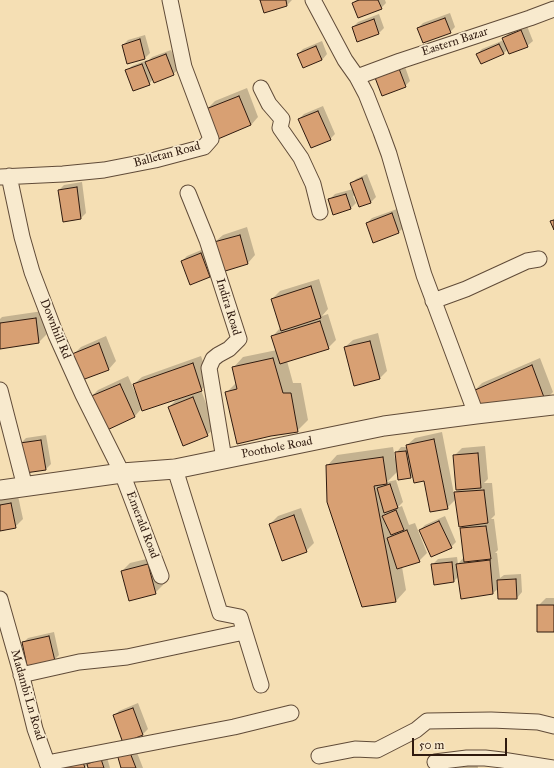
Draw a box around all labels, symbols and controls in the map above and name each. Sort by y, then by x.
street label: Eastern Bazar [420,24,490,60]
street label: Balletan Road [132,139,202,171]
street label: Indira Road [213,277,243,337]
street label: Downhill Rd [36,297,74,361]
street label: Poothole Road [240,434,314,462]
street label: Emerald Road [123,489,161,561]
street label: Madambi Ln Road [7,648,47,742]
scale bar [414,730,509,756]
text: 50 m [419,738,444,752]

